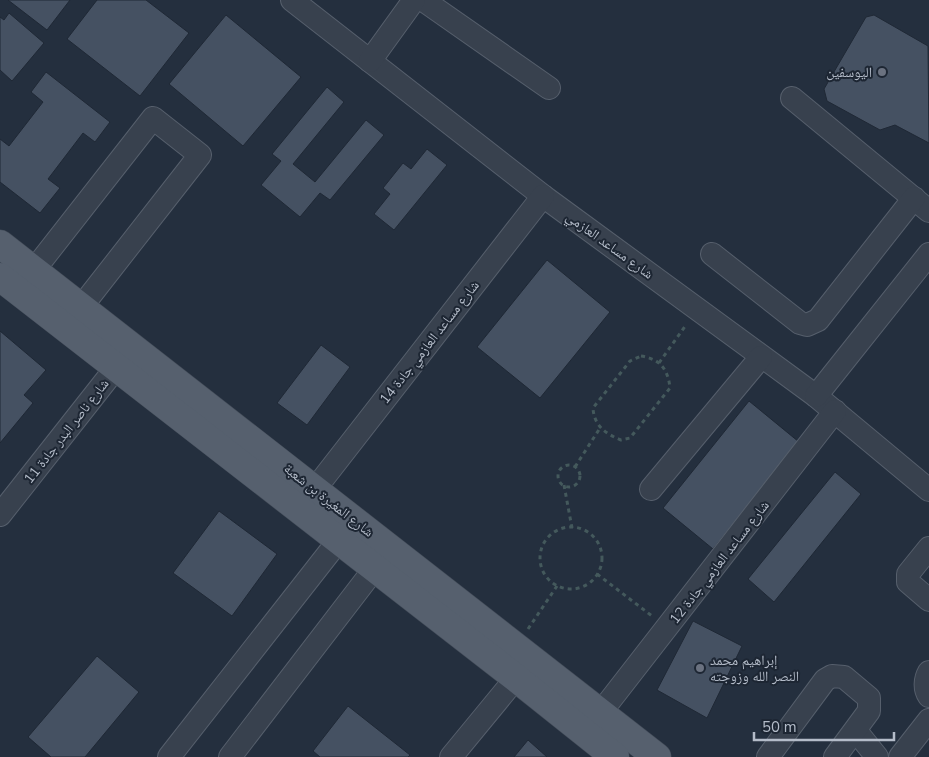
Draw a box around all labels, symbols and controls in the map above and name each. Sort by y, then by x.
place label: اليوسفين [826,63,872,82]
marker: اليوسفين [876,66,888,78]
street label: شارع مساعد العازمي [561,207,657,285]
street label: شارع مساعد العازمي جادة 14 [375,277,485,409]
street label: شارع ناصر البدر جادة 11 [19,375,113,488]
street label: شارع المغيرة بن شعبة [280,459,378,541]
street label: شارع مساعد العازمي جادة 12 [665,497,775,629]
place label: إبراهيم محمد النصر الله وزوجته [710,651,799,686]
marker: إبراهيم محمد النصر الله وزوجته [694,662,706,674]
scale bar [754,710,894,742]
text: 50 m [762,717,797,737]

